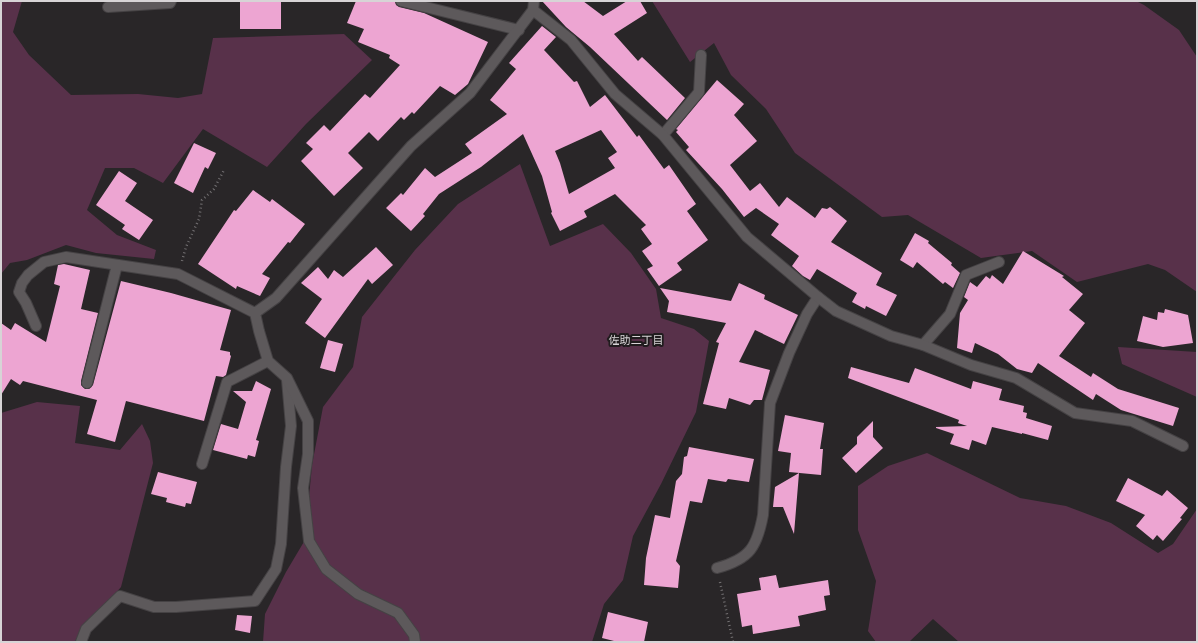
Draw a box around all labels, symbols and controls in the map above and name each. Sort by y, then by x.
district label: 佐助二丁目 [609,333,664,347]

